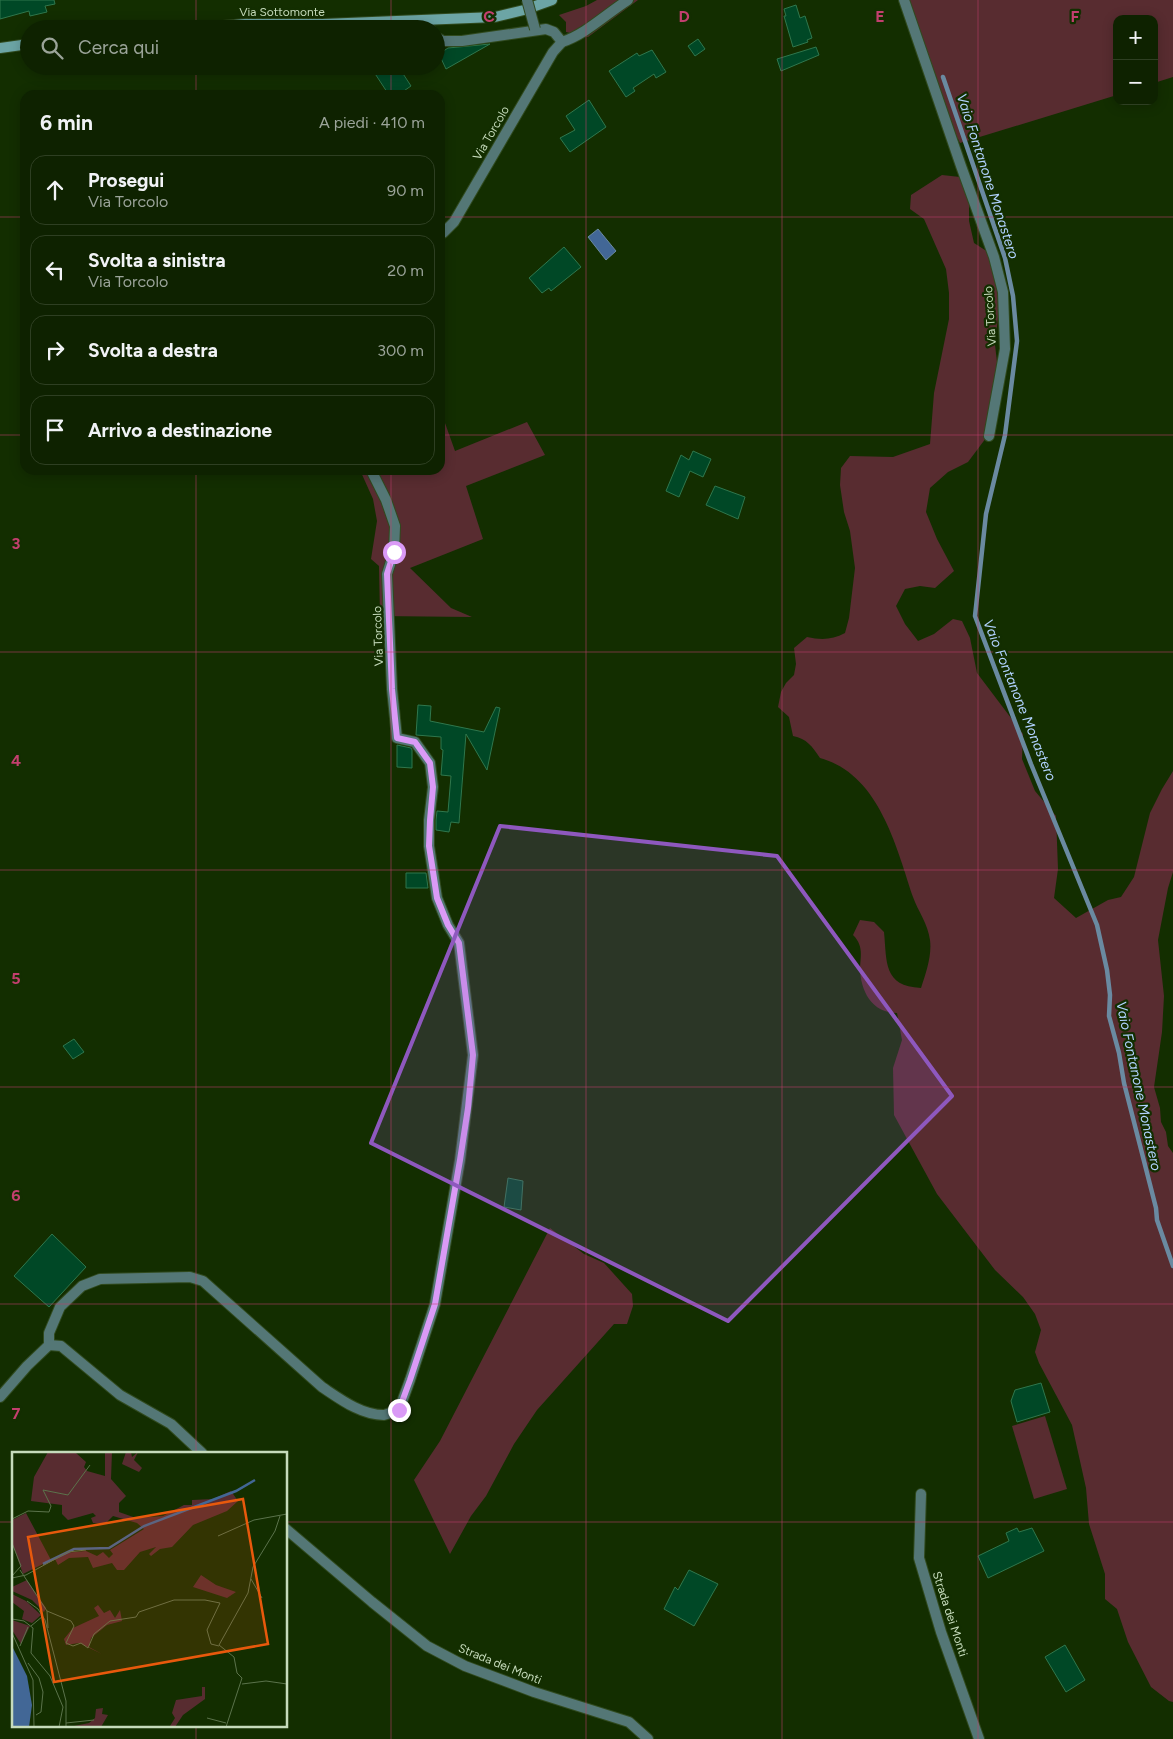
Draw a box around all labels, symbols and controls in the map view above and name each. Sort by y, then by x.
street label: Via Sottomonte [239,5,325,19]
text: C [483,7,495,26]
text: D [678,7,690,26]
text: E [875,7,885,26]
text: F [1071,7,1080,26]
map controls [1113,15,1158,105]
button: + [1113,15,1158,60]
search box [20,20,445,75]
icon: search [38,34,66,62]
text: Cerca qui [78,36,159,59]
button: − [1113,60,1158,105]
water label: Vaio Fontanone Monastero [953,91,1022,261]
street label: Via Torcolo [470,103,512,163]
text: 6 min [40,110,93,135]
text: A piedi · 410 m [319,113,425,132]
text: Prosegui [88,169,164,192]
icon: ahead [41,176,69,204]
text: 90 m [387,181,424,200]
text: Via Torcolo [88,192,168,211]
text: Svolta a sinistra [88,249,226,272]
icon: left [41,256,69,284]
text: 20 m [387,261,424,280]
text: Via Torcolo [88,272,168,291]
street label: Via Torcolo [981,285,999,346]
icon: right [41,336,69,364]
text: Svolta a destra [88,339,218,362]
text: 300 m [377,341,424,360]
icon: arrive [41,416,69,444]
text: Arrivo a destinazione [88,419,272,442]
text: 3 [12,534,21,553]
route start [383,541,406,564]
street label: Via Torcolo [370,606,386,666]
water label: Vaio Fontanone Monastero [979,617,1060,783]
text: 4 [11,751,21,770]
text: 5 [11,969,21,988]
water label: Vaio Fontanone Monastero [1112,1000,1165,1172]
text: 6 [11,1186,21,1205]
route end [388,1399,411,1422]
text: 7 [12,1404,21,1423]
inset map [12,1452,288,1726]
street label: Strada dei Monti [930,1570,970,1658]
street label: Strada dei Monti [456,1641,544,1687]

